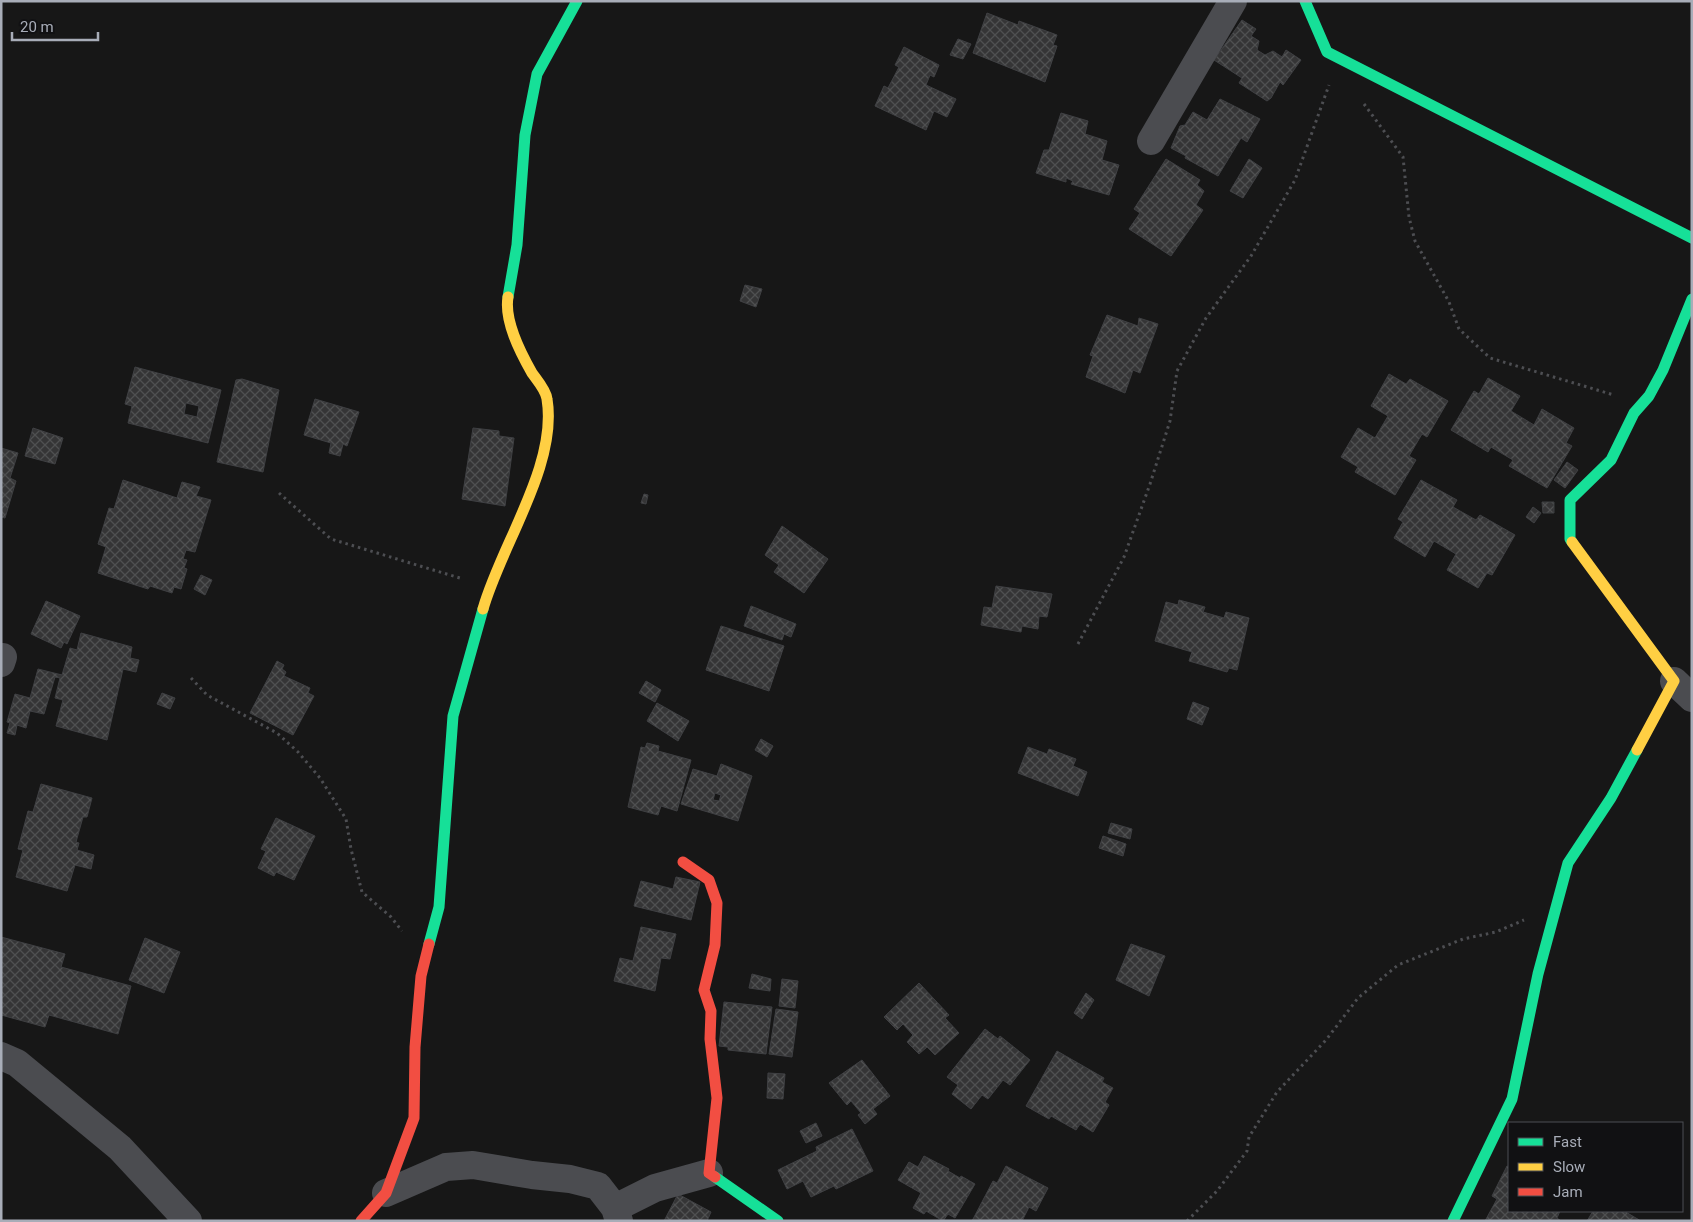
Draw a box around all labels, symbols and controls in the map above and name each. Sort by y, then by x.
scale bar [12,10,99,42]
text: 20 m [20,18,54,36]
legend [1508,1122,1683,1212]
text: Fast [1553,1133,1582,1151]
text: Slow [1553,1158,1585,1176]
text: Jam [1553,1183,1583,1201]

